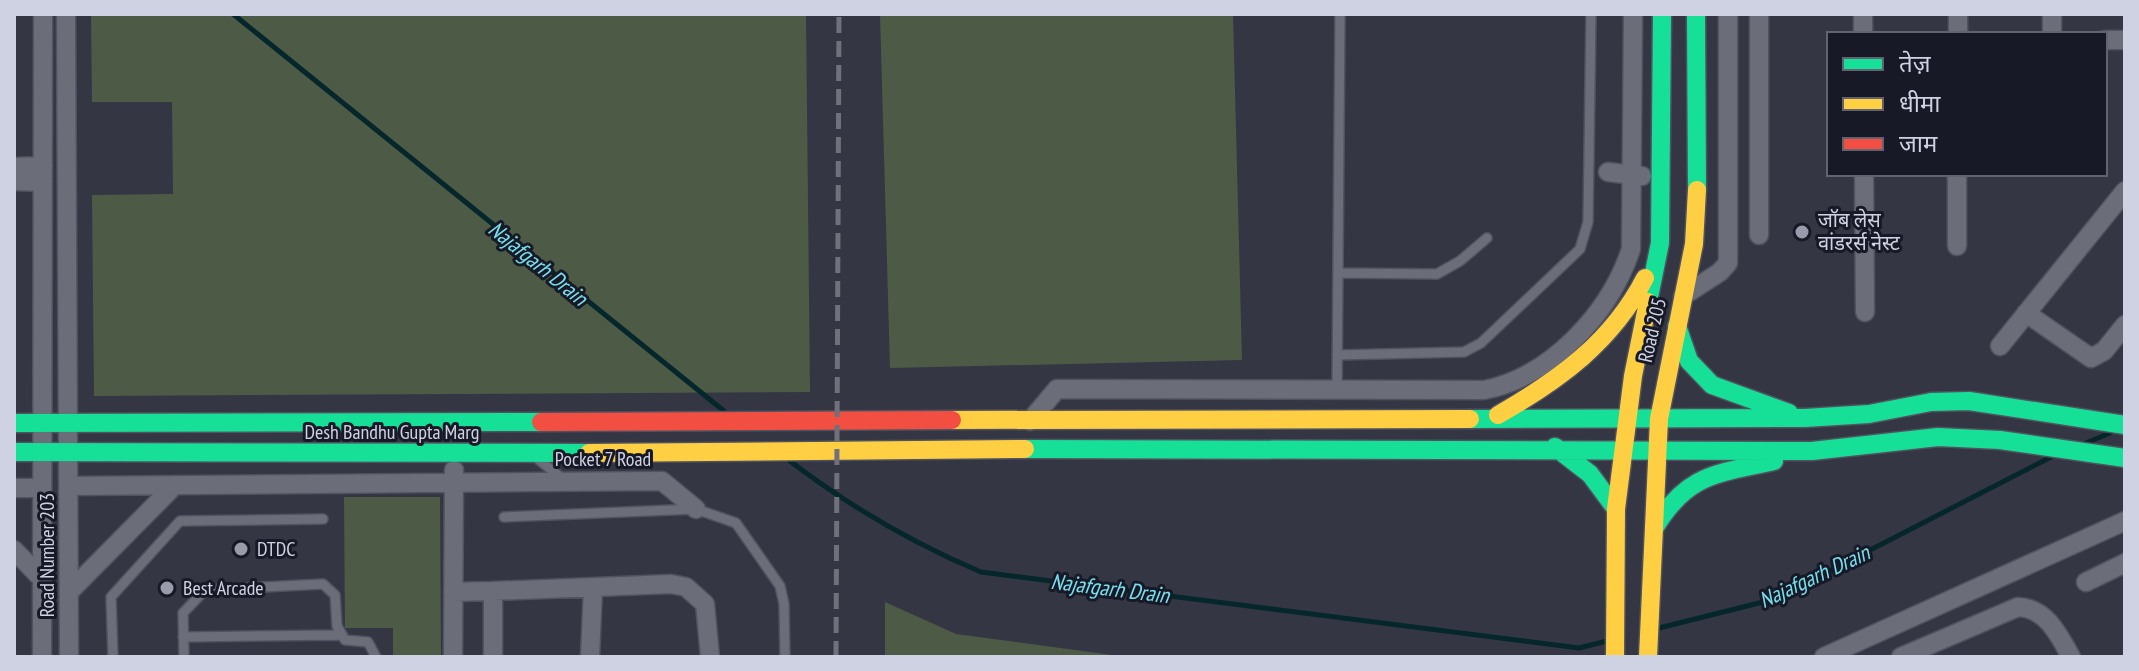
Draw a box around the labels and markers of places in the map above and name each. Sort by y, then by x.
place label: जॉब लेस वांडरर्स नेस्ट [1818,207,1901,256]
marker: जॉब लेस वांडरर्स नेस्ट [1793,223,1811,241]
place label: DTDC [257,536,295,562]
marker: DTDC [232,540,250,558]
place label: Best Arcade [183,575,264,601]
marker: Best Arcade [158,579,176,597]

